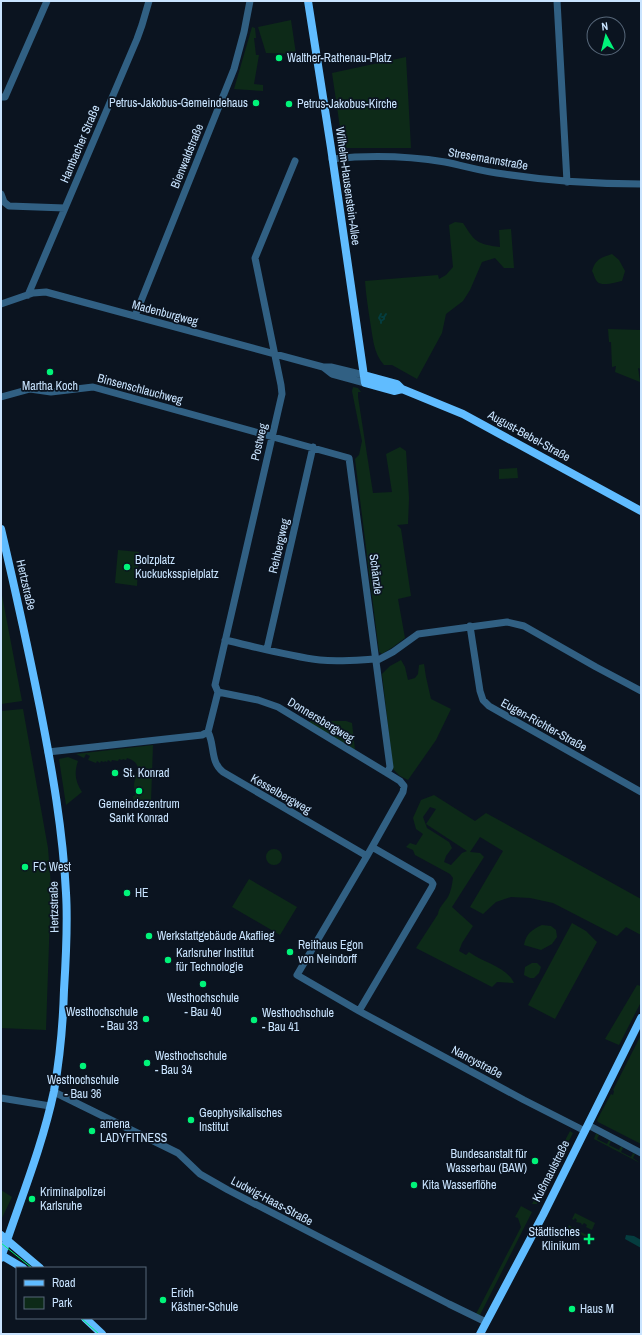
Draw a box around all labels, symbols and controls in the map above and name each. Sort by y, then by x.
north arrow [586,16,626,56]
text: N [601,19,609,33]
place label: Walther-Rathenau-Platz [287,50,392,66]
marker: Walther-Rathenau-Platz [274,53,284,63]
place label: Petrus-Jakobus-Gemeindehaus [109,95,248,111]
place label: Petrus-Jakobus-Kirche [297,96,397,112]
marker: Petrus-Jakobus-Gemeindehaus [251,98,261,108]
marker: Petrus-Jakobus-Kirche [284,99,294,109]
street label: Hambacher Straße [56,103,104,185]
street label: Bienwaldstraße [167,121,207,191]
street label: Wilhelm-Hausenstein-Allee [332,126,364,246]
street label: Stresemannstraße [447,144,529,174]
street label: Madenburgweg [130,296,200,330]
marker: Martha Koch [45,367,55,377]
street label: Binsenschlauchweg [96,370,185,408]
place label: Martha Koch [22,378,78,394]
street label: August-Bebel-Straße [484,406,573,465]
street label: Postweg [247,421,271,462]
street label: Rehbergweg [265,517,293,575]
place label: Bolzplatz Kuckucksspielplatz [135,552,219,582]
street label: Schänzle [366,553,386,595]
street label: Hertzstraße [12,558,40,612]
marker: Bolzplatz Kuckucksspielplatz [122,562,132,572]
street label: Donnersbergweg [285,694,358,746]
street label: Eugen-Richter-Straße [498,695,590,755]
place label: St. Konrad [123,765,170,781]
marker: St. Konrad [110,768,120,778]
street label: Kesselbergweg [248,770,315,818]
marker: Gemeindezentrum Sankt Konrad [134,786,144,796]
place label: Gemeindezentrum Sankt Konrad [98,796,180,826]
place label: FC West [33,859,71,875]
marker: FC West [20,862,30,872]
street label: Hertzstraße [46,881,62,933]
place label: HE [135,885,149,901]
marker: HE [122,888,132,898]
place label: Werkstattgebäude Akaflieg [157,928,275,944]
marker: Werkstattgebäude Akaflieg [144,931,154,941]
place label: Reithaus Egon von Neindorff [298,937,363,967]
place label: Karlsruher Institut für Technologie [176,945,254,975]
marker: Reithaus Egon von Neindorff [285,947,295,957]
marker: Karlsruher Institut für Technologie [163,955,173,965]
marker: Westhochschule - Bau 40 [198,979,208,989]
place label: Westhochschule - Bau 40 [167,990,239,1020]
place label: Westhochschule - Bau 33 [66,1004,138,1034]
place label: Westhochschule - Bau 41 [262,1005,334,1035]
marker: Westhochschule - Bau 33 [141,1014,151,1024]
marker: Westhochschule - Bau 41 [249,1015,259,1025]
street label: Nancystraße [449,1042,505,1082]
place label: Westhochschule - Bau 34 [155,1048,227,1078]
marker: Westhochschule - Bau 34 [142,1058,152,1068]
marker: Westhochschule - Bau 36 [78,1061,88,1071]
place label: Westhochschule - Bau 36 [47,1072,119,1102]
place label: Geophysikalisches Institut [199,1105,282,1135]
marker: Geophysikalisches Institut [186,1115,196,1125]
place label: amena LADYFITNESS [100,1116,168,1146]
marker: amena LADYFITNESS [87,1126,97,1136]
street label: Kußmaulstraße [529,1137,573,1205]
place label: Bundesanstalt für Wasserbau (BAW) [446,1146,528,1176]
marker: Bundesanstalt für Wasserbau (BAW) [530,1156,540,1166]
street label: Ludwig-Haas-Straße [228,1173,316,1229]
place label: Kita Wasserflöhe [422,1177,497,1193]
marker: Kita Wasserflöhe [409,1180,419,1190]
place label: Kriminalpolizei Karlsruhe [40,1184,106,1214]
marker: Kriminalpolizei Karlsruhe [27,1194,37,1204]
place label: Städtisches Klinikum [529,1224,580,1254]
marker: Städtisches Klinikum [583,1233,595,1245]
legend [16,1267,146,1319]
text: Road [52,1275,76,1291]
place label: Erich Kästner-Schule [171,1285,238,1315]
text: Park [52,1295,72,1311]
marker: Erich Kästner-Schule [158,1295,168,1305]
place label: Haus M [580,1301,614,1317]
marker: Haus M [567,1304,577,1314]

